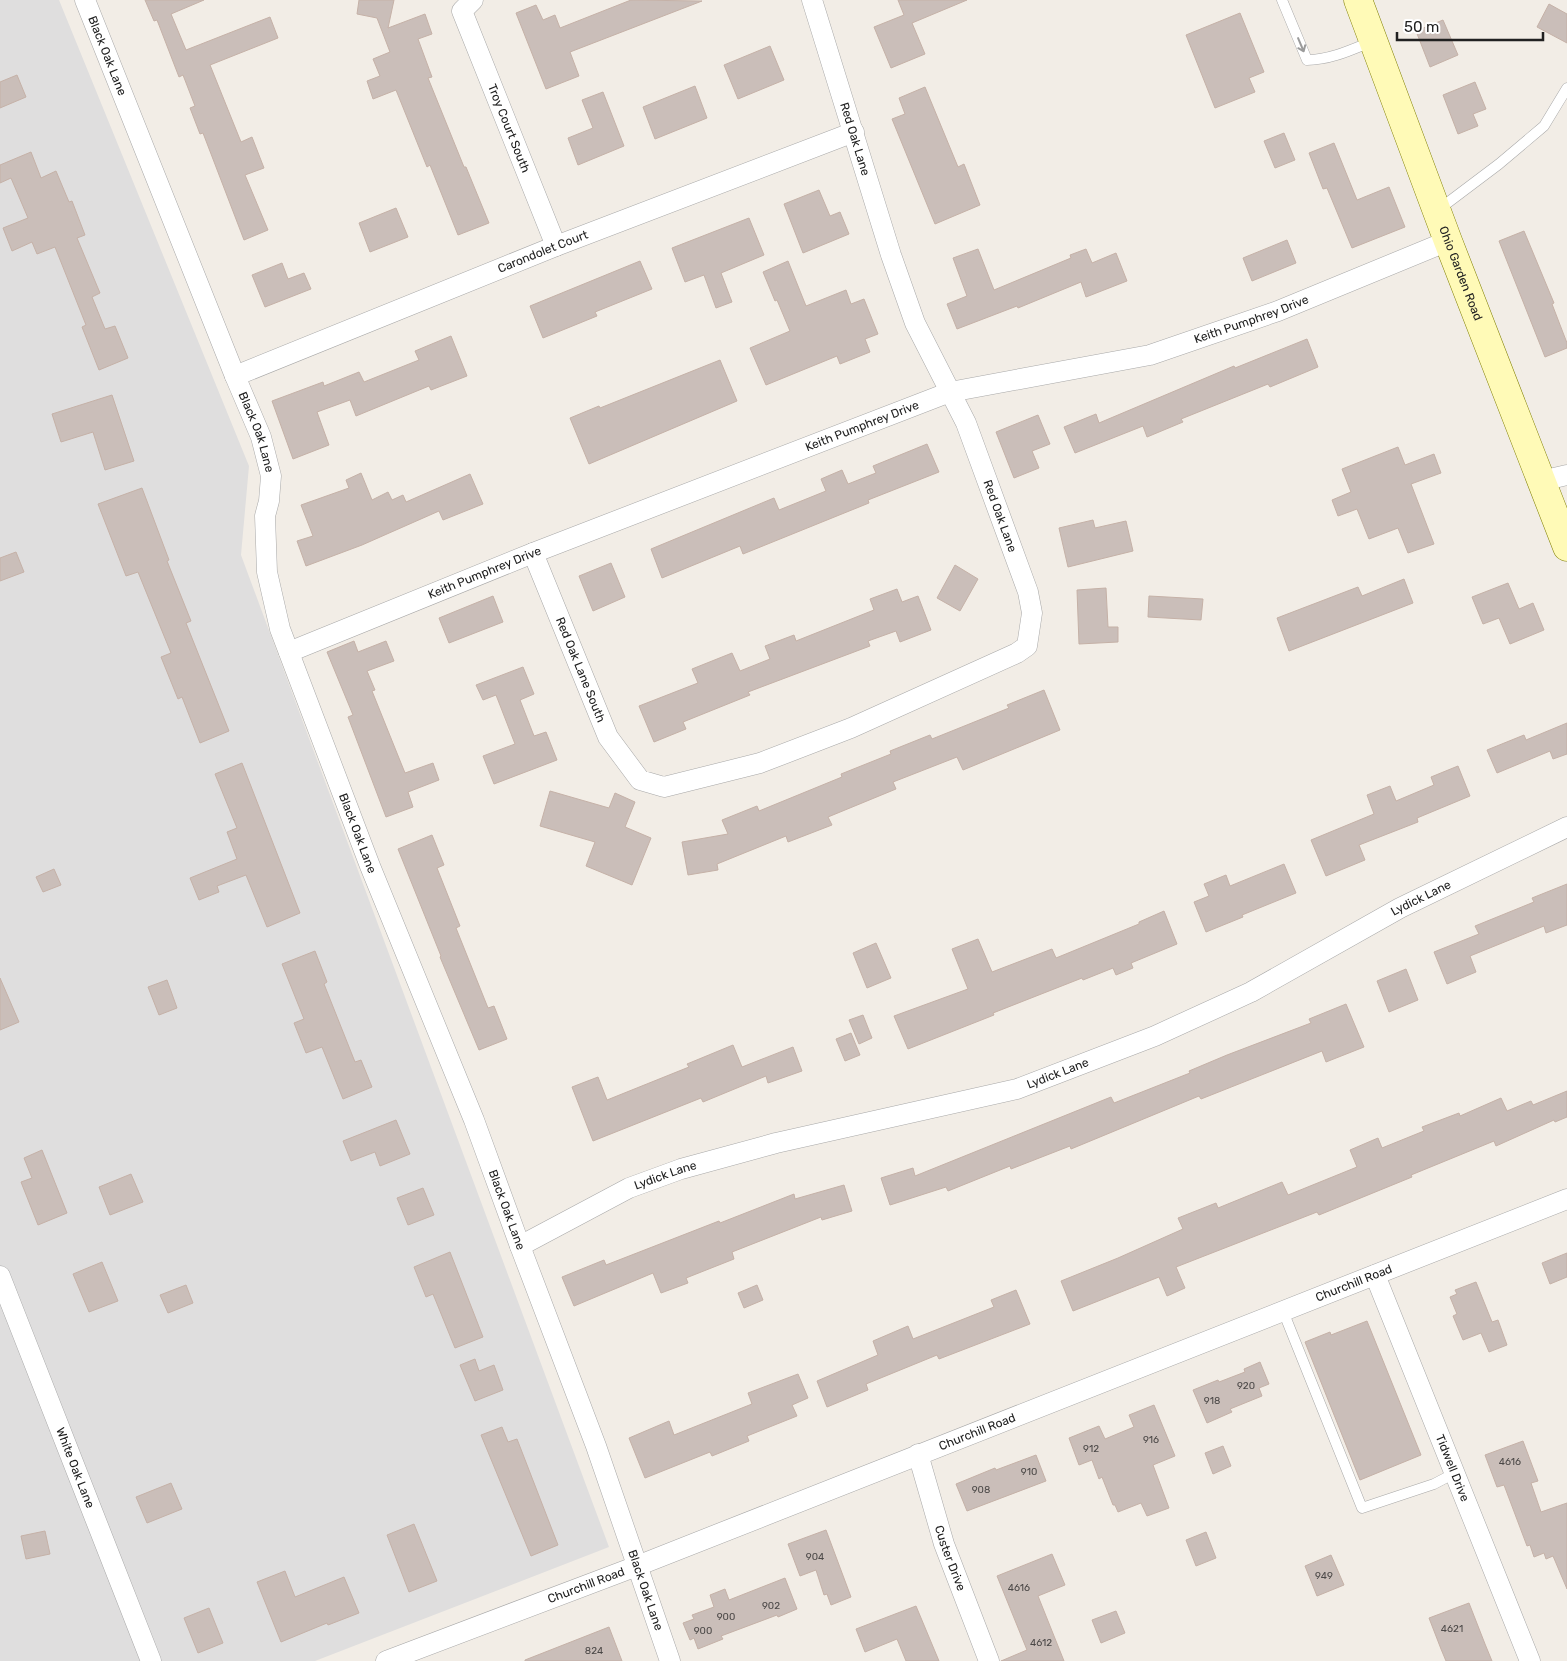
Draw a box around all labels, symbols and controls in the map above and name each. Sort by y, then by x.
scale bar [1397,10,1543,42]
street label: Black Oak Lane [85,14,129,98]
text: 50 m [1404,18,1439,36]
one-way arrow [1296,37,1306,52]
street label: Troy Court South [485,82,533,175]
street label: Red Oak Lane [837,101,873,178]
street label: Ohio Garden Road [1436,224,1485,323]
street label: Carondolet Court [496,227,590,276]
street label: Keith Pumphrey Drive [1192,292,1311,346]
street label: Black Oak Lane [236,390,277,474]
street label: Keith Pumphrey Drive [803,398,921,454]
street label: Red Oak Lane [980,478,1020,554]
street label: Keith Pumphrey Drive [426,543,543,602]
street label: Red Oak Lane South [553,615,608,724]
street label: Black Oak Lane [336,791,379,876]
street label: Lydick Lane [1388,877,1453,919]
street label: Lydick Lane [1025,1055,1091,1092]
street label: Lydick Lane [632,1158,698,1193]
street label: Black Oak Lane [486,1168,528,1252]
street label: Churchill Road [1314,1262,1394,1305]
house number: 920 [1237,1380,1255,1392]
house number: 918 [1204,1395,1220,1407]
street label: Churchill Road [937,1410,1017,1453]
street label: White Oak Lane [53,1425,97,1510]
street label: Tidwell Drive [1433,1433,1472,1504]
house number: 916 [1143,1434,1159,1446]
house number: 912 [1083,1443,1099,1455]
house number: 4616 [1499,1456,1521,1468]
house number: 910 [1021,1466,1037,1478]
house number: 908 [972,1484,990,1496]
street label: Custer Drive [932,1524,969,1593]
street label: Black Oak Lane [625,1548,666,1633]
house number: 904 [806,1551,824,1563]
street label: Churchill Road [546,1564,627,1606]
house number: 949 [1315,1570,1333,1582]
house number: 4616 [1008,1582,1030,1594]
house number: 902 [762,1600,780,1612]
house number: 900 [717,1611,735,1623]
house number: 4621 [1441,1623,1463,1635]
house number: 900 [694,1625,712,1637]
house number: 4612 [1030,1637,1052,1649]
house number: 824 [585,1645,603,1657]

